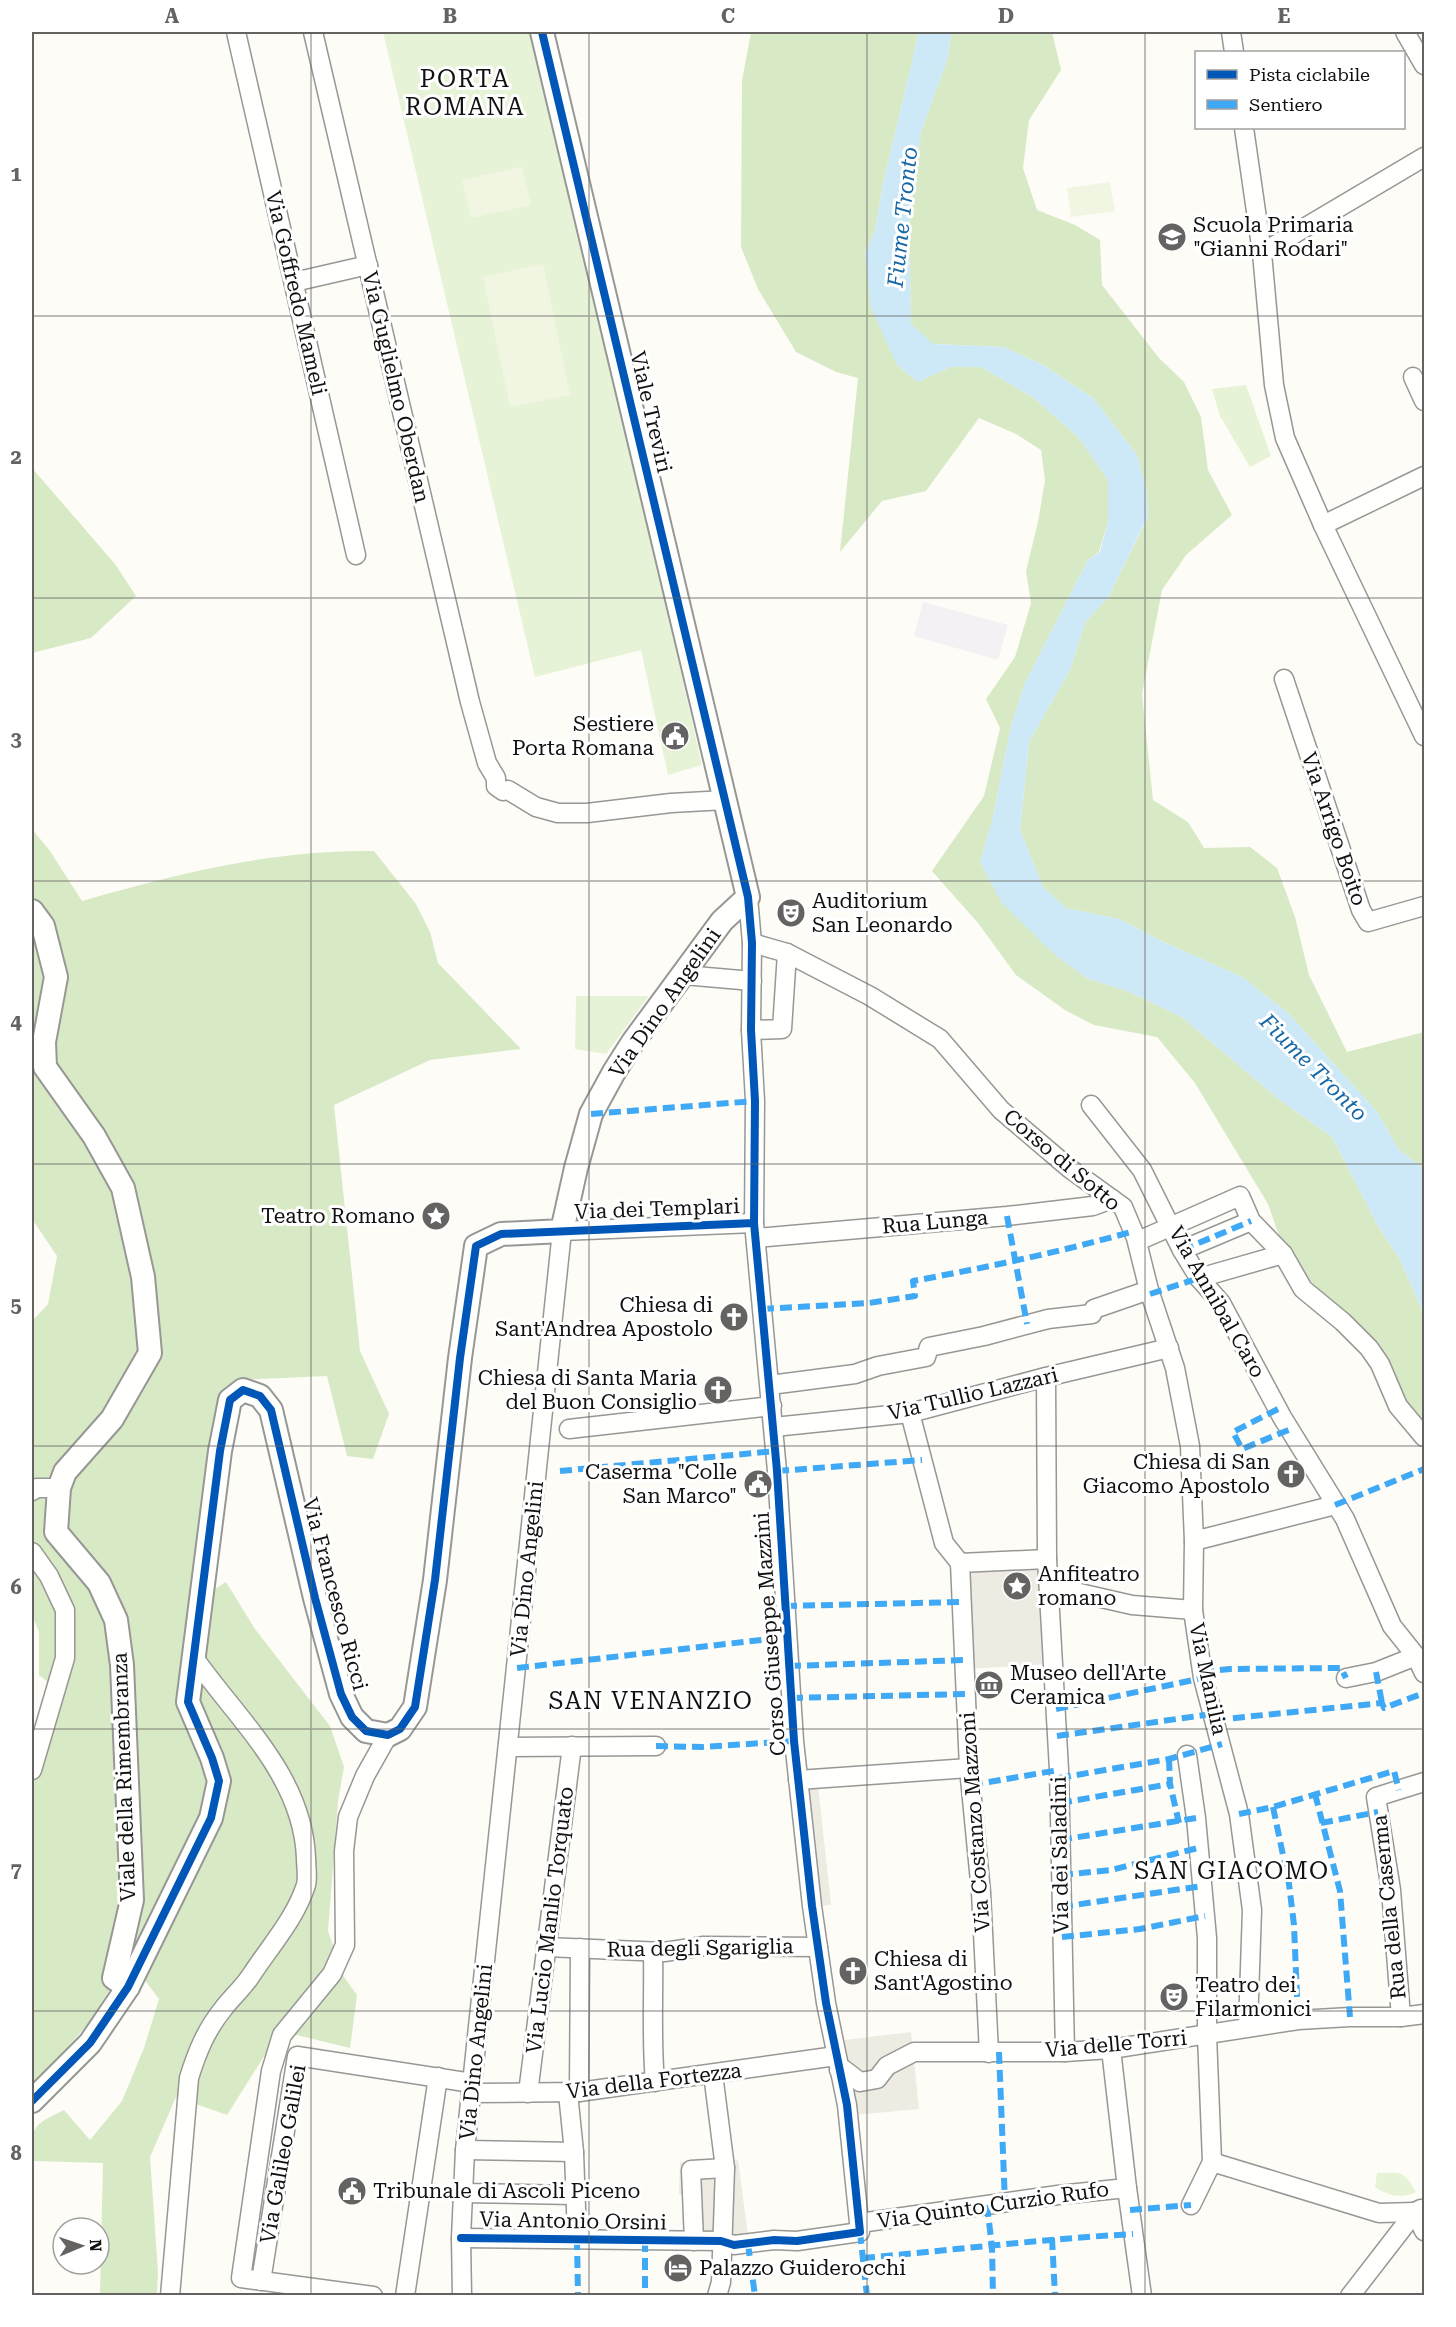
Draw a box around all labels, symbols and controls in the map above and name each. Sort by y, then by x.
text: A [165,4,180,28]
text: B [443,4,457,28]
text: C [721,4,735,28]
text: D [998,4,1014,28]
text: E [1278,4,1291,28]
legend [1195,51,1405,129]
text: Pista ciclabile [1249,64,1370,85]
district label: PORTA ROMANA [405,65,525,121]
text: Sentiero [1249,94,1323,115]
water label: Fiume Tronto [883,146,922,289]
text: 1 [10,162,22,186]
street label: Via Goffredo Mameli [261,188,331,398]
place label: Scuola Primaria "Gianni Rodari" [1193,213,1354,261]
school or university icon: Scuola Primaria "Gianni Rodari" [1156,221,1188,253]
street label: Via Guglielmo Oberdan [358,269,434,506]
street label: Viale Treviri [625,349,677,475]
text: 2 [10,445,22,469]
place label: Sestiere Porta Romana [512,712,655,760]
public building icon: Sestiere Porta Romana [659,720,691,752]
text: 3 [10,727,22,751]
street label: Via Arrigo Boito [1297,749,1371,909]
place label: Auditorium San Leonardo [812,889,953,937]
theatre icon: Auditorium San Leonardo [775,897,807,929]
street label: Via Dino Angelini [604,923,726,1082]
water label: Fiume Tronto [1254,1008,1372,1126]
text: 4 [10,1010,22,1034]
street label: Corso di Sotto [999,1104,1125,1216]
street label: Via dei Templari [574,1194,740,1224]
place icon: Teatro Romano [420,1200,452,1232]
place label: Teatro Romano [261,1204,415,1228]
street label: Rua Lunga [881,1205,990,1239]
street label: Via Annibal Caro [1164,1222,1270,1382]
text: 5 [10,1293,22,1317]
place label: Chiesa di Sant'Andrea Apostolo [495,1293,713,1341]
church icon: Chiesa di Sant'Andrea Apostolo [718,1301,750,1333]
street label: Via Tullio Lazzari [885,1363,1061,1425]
place label: Chiesa di Santa Maria del Buon Consiglio [478,1366,698,1414]
church icon: Chiesa di Santa Maria del Buon Consiglio [702,1374,734,1406]
place label: Chiesa di San Giacomo Apostolo [1083,1450,1270,1498]
church icon: Chiesa di San Giacomo Apostolo [1275,1458,1307,1490]
place label: Caserma "Colle San Marco" [585,1460,737,1508]
public building icon: Caserma "Colle San Marco" [742,1468,774,1500]
street label: Via Dino Angelini [506,1479,548,1658]
street label: Via Francesco Ricci [298,1495,372,1693]
street label: Corso Giuseppe Mazzini [749,1511,790,1757]
place label: Anfiteatro romano [1038,1562,1140,1610]
place icon: Anfiteatro romano [1001,1570,1033,1602]
text: 6 [10,1575,22,1599]
street label: Via Manilia [1184,1621,1232,1738]
street label: Viale della Rimembranza [108,1651,140,1902]
place label: Museo dell'Arte Ceramica [1010,1661,1166,1709]
museum icon: Museo dell'Arte Ceramica [973,1669,1005,1701]
district label: SAN VENANZIO [549,1687,753,1715]
street label: Via Costanzo Mazzoni [955,1711,995,1933]
street label: Via dei Saladini [1047,1776,1073,1934]
street label: Via Lucio Manlio Torquato [522,1785,578,2055]
street label: Rua della Caserma [1367,1813,1411,2000]
district label: SAN GIACOMO [1134,1857,1330,1885]
text: 7 [10,1858,22,1882]
street label: Rua degli Sgariglia [606,1934,794,1962]
place label: Chiesa di Sant'Agostino [874,1947,1013,1995]
church icon: Chiesa di Sant'Agostino [837,1955,869,1987]
street label: Via Dino Angelini [455,1962,497,2141]
place label: Teatro dei Filarmonici [1195,1973,1312,2021]
theatre icon: Teatro dei Filarmonici [1158,1981,1190,2013]
street label: Via delle Torri [1044,2026,1188,2062]
street label: Via della Fortezza [565,2058,744,2104]
street label: Via Galileo Galilei [255,2062,311,2245]
text: 8 [10,2141,22,2165]
public building icon: Tribunale di Ascoli Piceno [336,2175,368,2207]
street label: Via Quinto Curzio Rufo [876,2177,1110,2233]
place label: Tribunale di Ascoli Piceno [373,2179,640,2203]
street label: Via Antonio Orsini [479,2207,667,2235]
north arrow [51,2216,111,2276]
text: N [86,2239,105,2252]
hotel icon: Palazzo Guiderocchi [662,2252,694,2284]
place label: Palazzo Guiderocchi [699,2256,906,2280]

